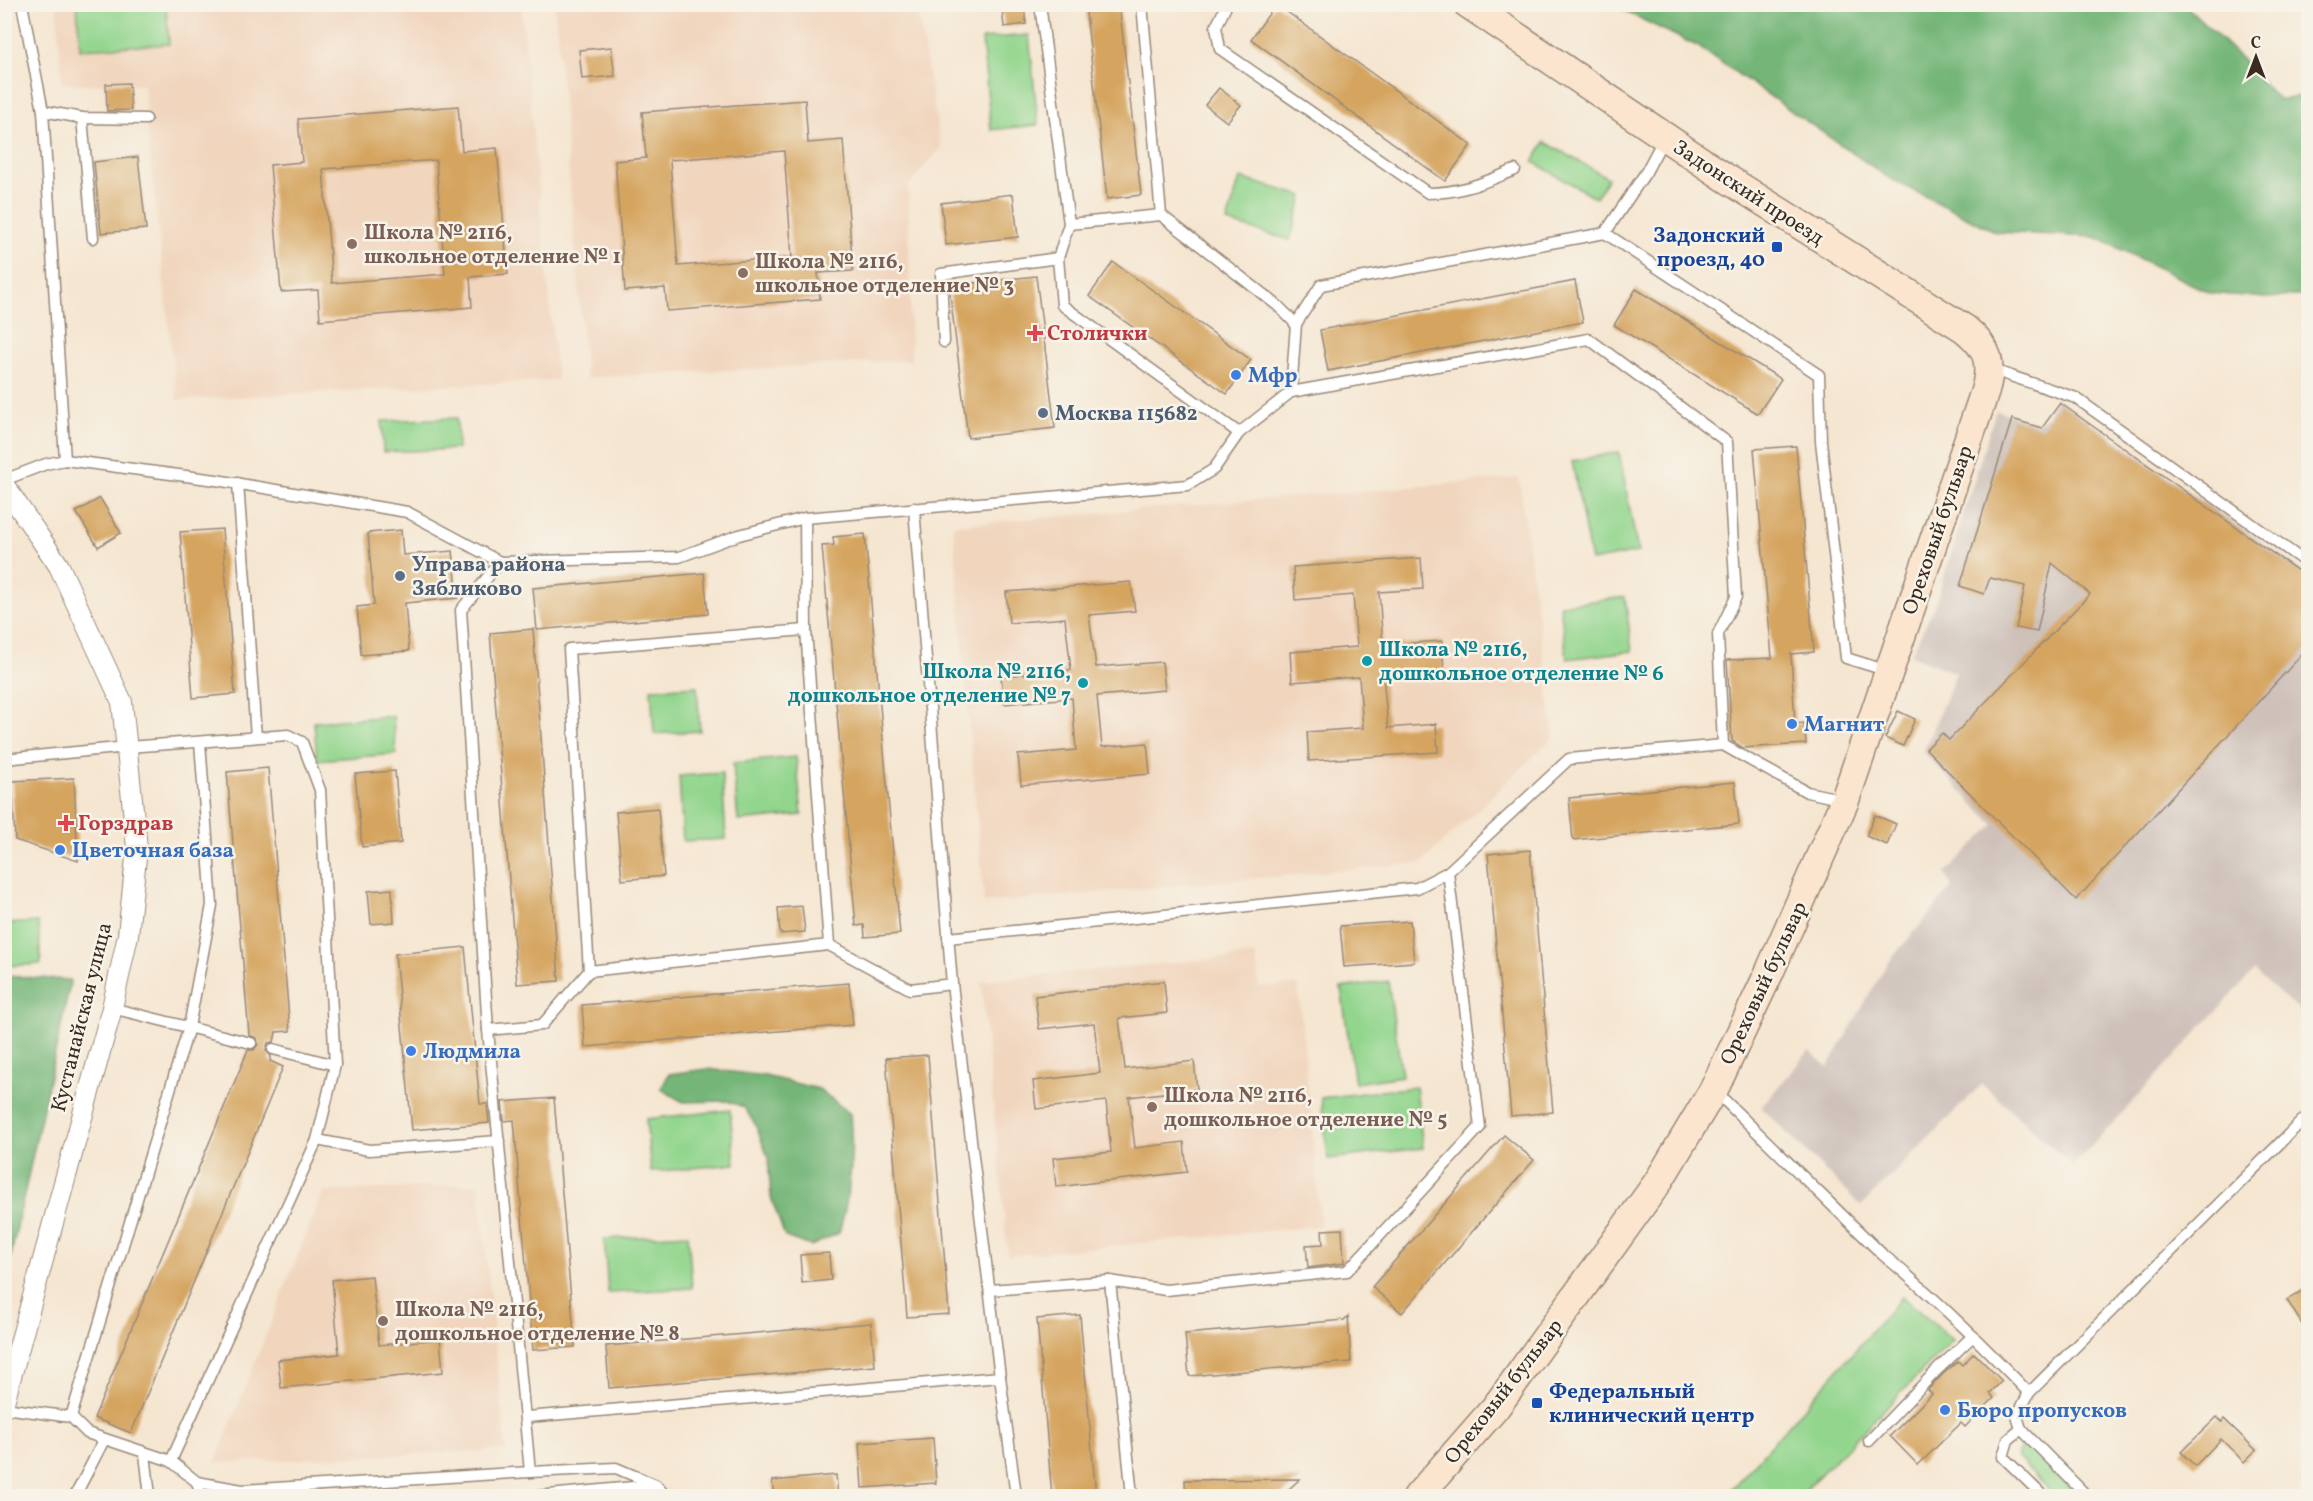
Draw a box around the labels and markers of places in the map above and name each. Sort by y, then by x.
place label: Школа № 2116, школьное отделение № 1 [364,219,621,272]
place label: Задонский проезд, 40 [1653,222,1765,275]
marker: Школа № 2116, школьное отделение № 1 [345,237,359,251]
marker: Задонский проезд, 40 [1770,240,1784,254]
place label: Школа № 2116, школьное отделение № 3 [755,248,1014,301]
marker: Школа № 2116, школьное отделение № 3 [736,266,750,280]
place label: Столички [1047,320,1148,349]
marker: Столички [1028,326,1042,340]
place label: Мфр [1248,362,1298,391]
marker: Мфр [1229,368,1243,382]
place label: Москва 115682 [1055,400,1198,429]
marker: Москва 115682 [1036,406,1050,420]
place label: Управа района Зябликово [412,551,566,604]
marker: Управа района Зябликово [393,569,407,583]
place label: Школа № 2116, дошкольное отделение № 6 [1379,636,1664,689]
marker: Школа № 2116, дошкольное отделение № 6 [1360,654,1374,668]
place label: Школа № 2116, дошкольное отделение № 7 [788,658,1071,711]
marker: Школа № 2116, дошкольное отделение № 7 [1076,676,1090,690]
place label: Магнит [1804,711,1885,740]
marker: Магнит [1785,717,1799,731]
place label: Горздрав [78,810,174,839]
marker: Горздрав [59,816,73,830]
place label: Цветочная база [72,837,234,866]
marker: Цветочная база [53,843,67,857]
place label: Людмила [423,1038,521,1067]
marker: Людмила [404,1044,418,1058]
place label: Школа № 2116, дошкольное отделение № 5 [1164,1082,1447,1135]
marker: Школа № 2116, дошкольное отделение № 5 [1145,1100,1159,1114]
place label: Школа № 2116, дошкольное отделение № 8 [395,1296,680,1349]
marker: Школа № 2116, дошкольное отделение № 8 [376,1314,390,1328]
place label: Федеральный клинический центр [1549,1378,1755,1431]
marker: Федеральный клинический центр [1530,1396,1544,1410]
place label: Бюро пропусков [1957,1397,2127,1426]
marker: Бюро пропусков [1938,1403,1952,1417]

